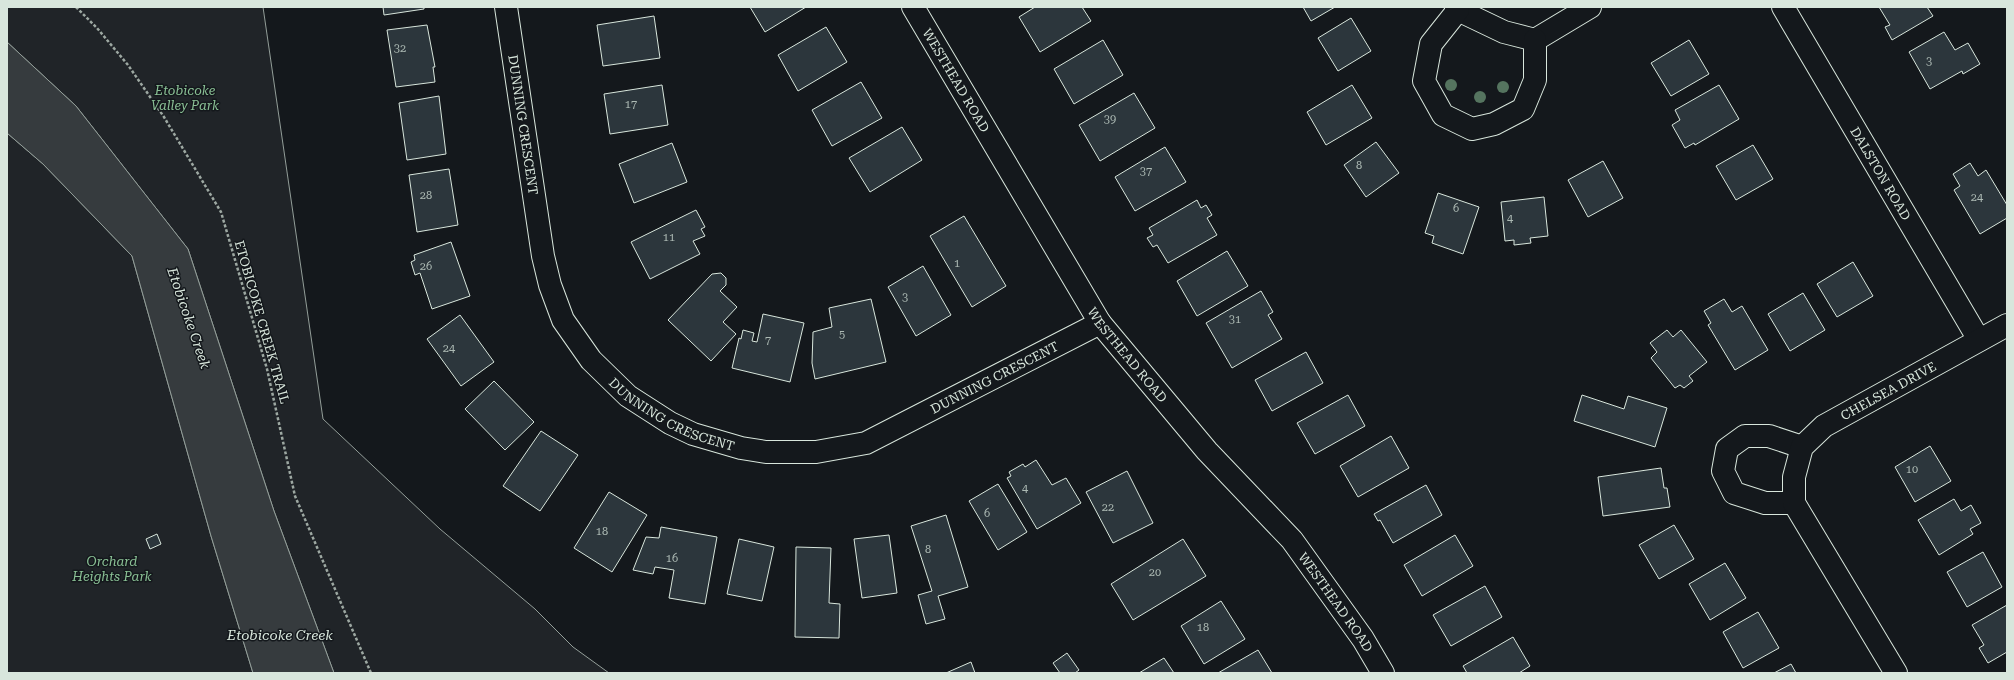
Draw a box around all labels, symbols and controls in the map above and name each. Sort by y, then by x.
street label: WESTHEAD ROAD [920,26,993,135]
house number: 32 [394,42,406,55]
street label: DUNNING CRESCENT [506,54,541,196]
house number: 3 [1926,55,1932,68]
park label: Etobicoke Valley Park [151,83,220,113]
house number: 17 [625,98,637,111]
house number: 39 [1104,113,1116,126]
street label: DALSTON ROAD [1848,124,1914,223]
house number: 8 [1356,159,1362,172]
house number: 37 [1140,165,1152,178]
house number: 28 [420,189,432,202]
house number: 24 [1971,191,1984,204]
house number: 6 [1453,202,1459,215]
house number: 4 [1507,212,1514,225]
house number: 11 [663,231,675,244]
street label: ETOBICOKE CREEK TRAIL [232,239,292,405]
house number: 1 [954,257,960,270]
house number: 26 [420,260,432,273]
water label: Etobicoke Creek [164,264,214,371]
house number: 3 [902,291,908,304]
street label: WESTHEAD ROAD [1085,304,1170,405]
house number: 31 [1229,313,1241,326]
house number: 5 [839,328,845,341]
house number: 7 [765,334,771,347]
street label: DUNNING CRESCENT [928,338,1061,416]
house number: 24 [443,342,456,355]
street label: CHELSEA DRIVE [1838,358,1939,423]
street label: DUNNING CRESCENT [606,375,737,453]
house number: 10 [1906,463,1918,476]
house number: 4 [1022,482,1029,495]
house number: 22 [1102,501,1114,514]
house number: 6 [984,507,990,520]
house number: 18 [596,525,608,538]
house number: 8 [925,543,931,556]
street label: WESTHEAD ROAD [1296,549,1376,654]
house number: 16 [666,552,678,565]
park label: Orchard Heights Park [71,554,153,584]
house number: 20 [1149,566,1161,579]
house number: 18 [1197,621,1209,634]
water label: Etobicoke Creek [226,627,333,643]

